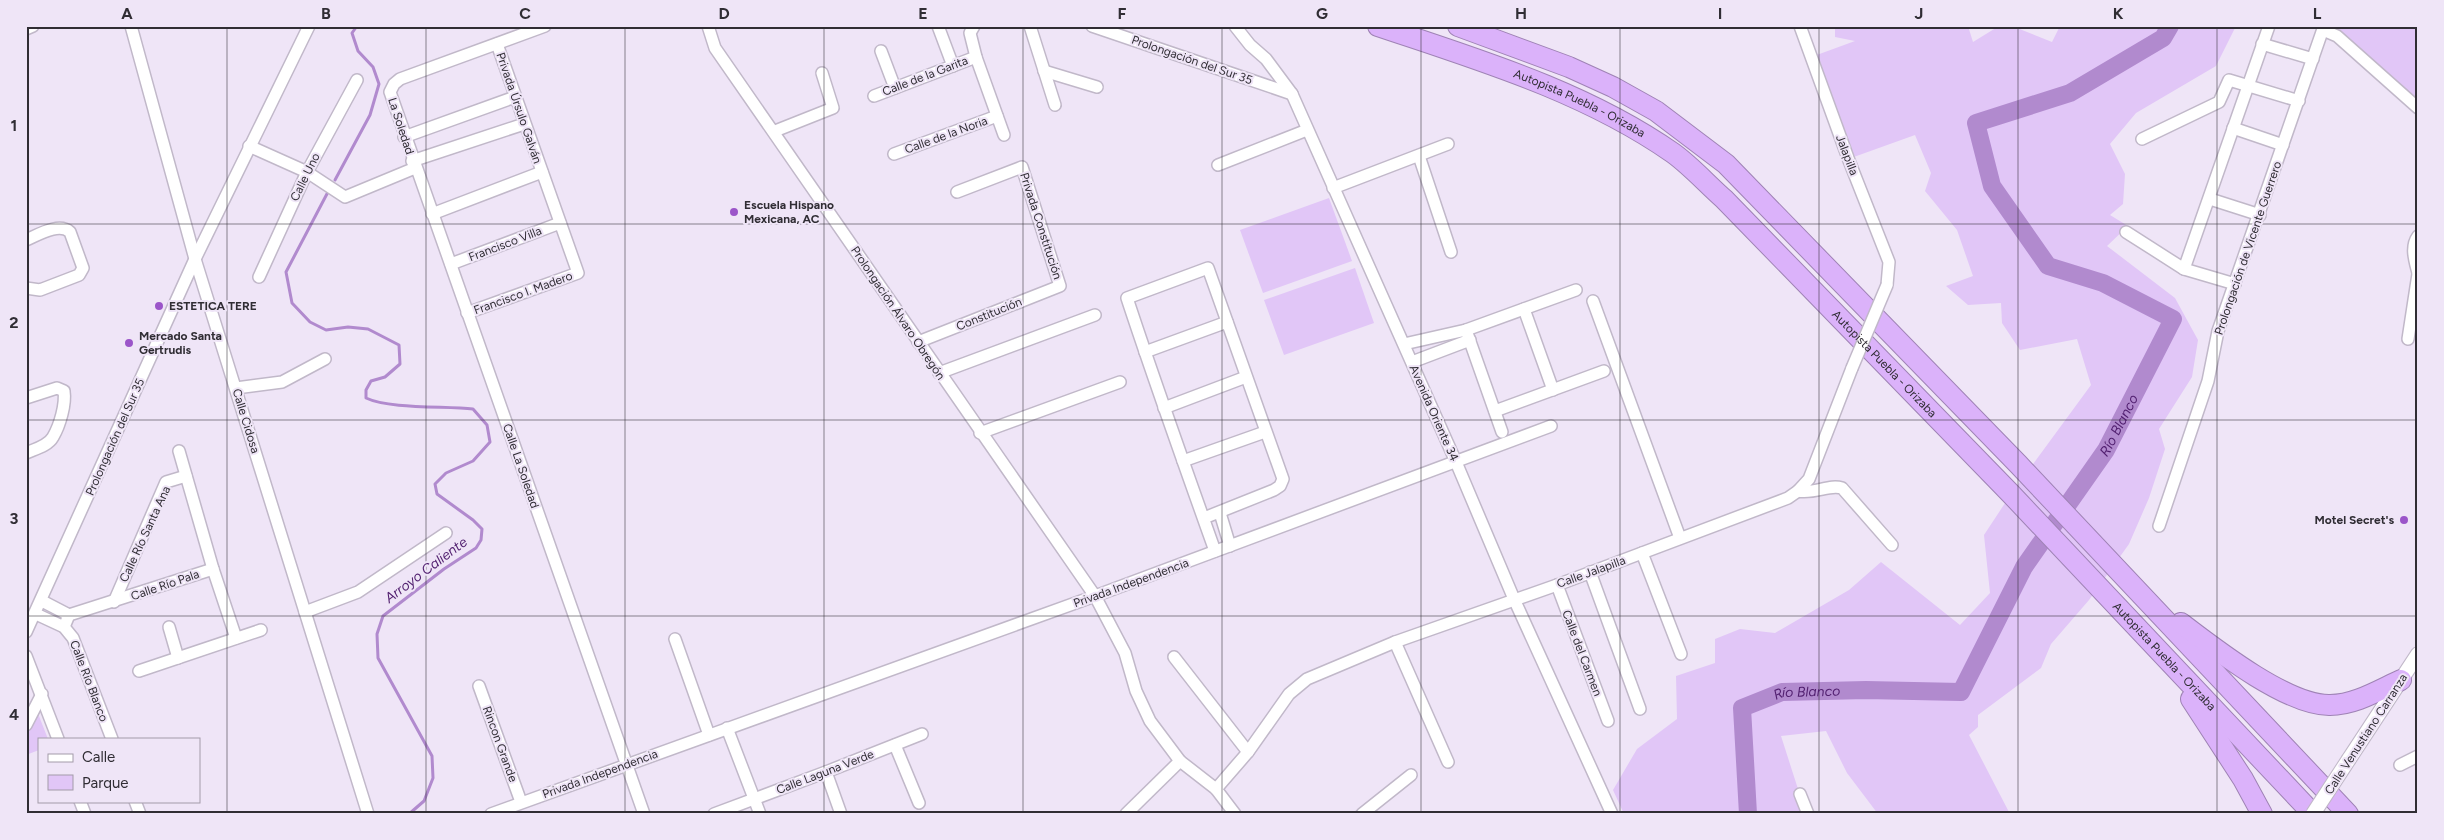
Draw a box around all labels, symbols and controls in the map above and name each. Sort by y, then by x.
text: A [121,4,133,23]
text: B [321,4,331,23]
text: C [519,4,531,23]
text: D [718,4,730,23]
text: E [918,4,928,23]
text: F [1118,4,1127,23]
text: G [1316,4,1328,23]
text: H [1515,4,1527,23]
text: I [1718,4,1722,23]
text: J [1915,4,1923,23]
text: K [2113,4,2124,23]
text: L [2313,4,2322,23]
street label: Prolongación del Sur 35 [1130,33,1254,87]
street label: Privada Úrsulo Galván [493,51,545,166]
street label: Calle de la Garita [880,53,970,99]
street label: Autopista Puebla - Orizaba [1512,66,1648,140]
street label: La Soledad [385,96,417,156]
street label: Calle de la Noria [903,114,989,156]
text: 1 [11,116,17,135]
street label: Jalapilla [1833,133,1861,177]
street label: Calle Uno [287,151,323,203]
street label: Prolongación de Vicente Guerrero [2212,159,2284,337]
street label: Privada Constitución [1017,171,1065,281]
place label: Escuela Hispano Mexicana, AC [744,198,834,226]
marker: Escuela Hispano Mexicana, AC [728,206,740,218]
street label: Francisco Villa [467,224,543,264]
street label: Prolongación Álvaro Obregón [848,244,948,383]
street label: Francisco I. Madero [472,269,574,317]
street label: Constitución [954,294,1024,333]
place label: ESTETICA TERE [169,299,257,313]
marker: ESTETICA TERE [153,300,165,312]
street label: Autopista Puebla - Orizaba [1829,307,1939,420]
text: 2 [9,313,19,332]
place label: Mercado Santa Gertrudis [139,329,222,357]
marker: Mercado Santa Gertrudis [123,337,135,349]
street label: Avenida Oriente 34 [1407,363,1462,464]
street label: Prolongación del Sur 35 [83,376,147,498]
street label: Calle Cidosa [230,387,262,455]
water label: Río Blanco [2096,391,2142,460]
street label: Calle La Soledad [500,422,542,510]
street label: Calle Río Santa Ana [117,484,173,584]
text: 3 [10,509,19,528]
place label: Motel Secret's [2315,513,2394,527]
marker: Motel Secret's [2398,514,2410,526]
water label: Arroyo Caliente [381,533,471,607]
street label: Calle Jalapilla [1555,553,1627,591]
street label: Privada Independencia [1071,556,1191,610]
street label: Calle Río Pala [129,567,201,603]
street label: Autopista Puebla - Orizaba [2110,599,2219,714]
street label: Calle del Carmen [1559,608,1605,698]
street label: Calle Río Blanco [67,638,111,724]
street label: Calle Venustiano Carranza [2322,671,2410,797]
water label: Río Blanco [1771,682,1840,703]
street label: Rincon Grande [480,704,520,784]
text: 4 [9,705,19,724]
legend [38,738,200,802]
street label: Privada Independencia [540,747,660,801]
street label: Calle Laguna Verde [774,747,876,797]
text: Calle [82,748,115,766]
text: Parque [82,774,129,792]

